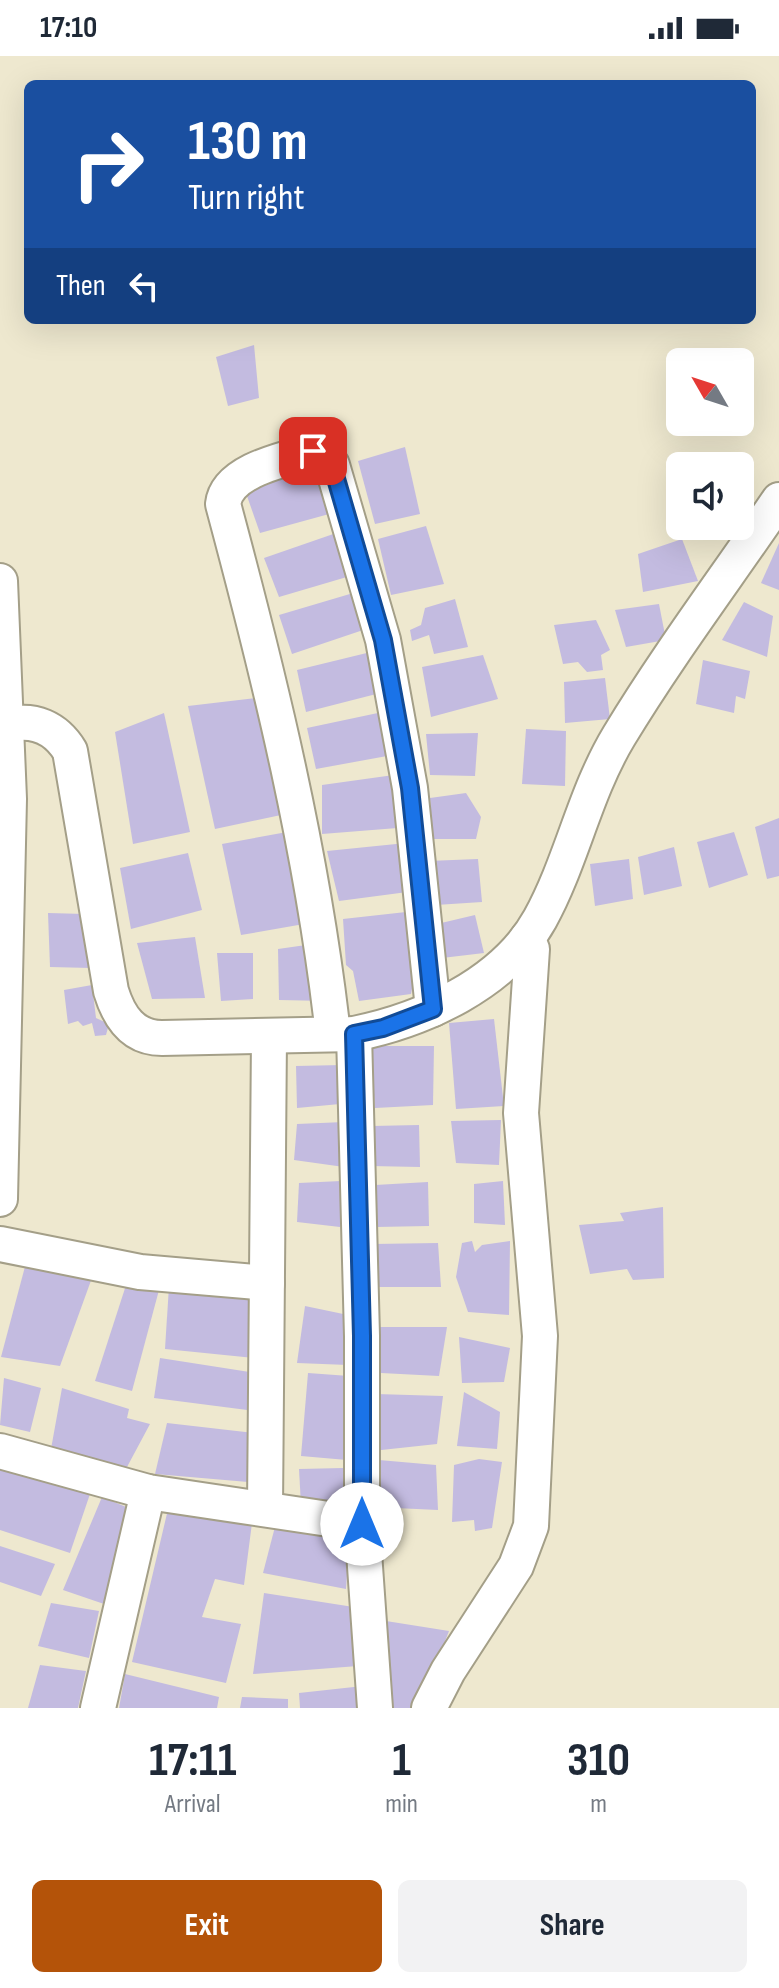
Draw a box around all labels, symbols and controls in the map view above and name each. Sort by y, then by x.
text: 17:10 [40,10,97,46]
text: 130 m [188,109,308,176]
icon: right [56,112,160,216]
text: Turn right [188,177,305,220]
icon: left [122,264,166,308]
text: Then [56,268,106,304]
north arrow [666,348,754,436]
map controls [666,348,754,540]
pin [279,417,347,485]
icon: arrive [291,429,335,473]
button: sound [666,452,754,540]
position arrow [320,1482,404,1566]
text: 17:11 [149,1732,236,1789]
text: 1 [392,1732,411,1789]
text: 310 [567,1732,630,1789]
text: Arrival [165,1789,221,1820]
text: min [385,1789,418,1820]
text: m [590,1789,607,1820]
button: Exit [32,1880,382,1972]
button: Share [398,1880,747,1972]

